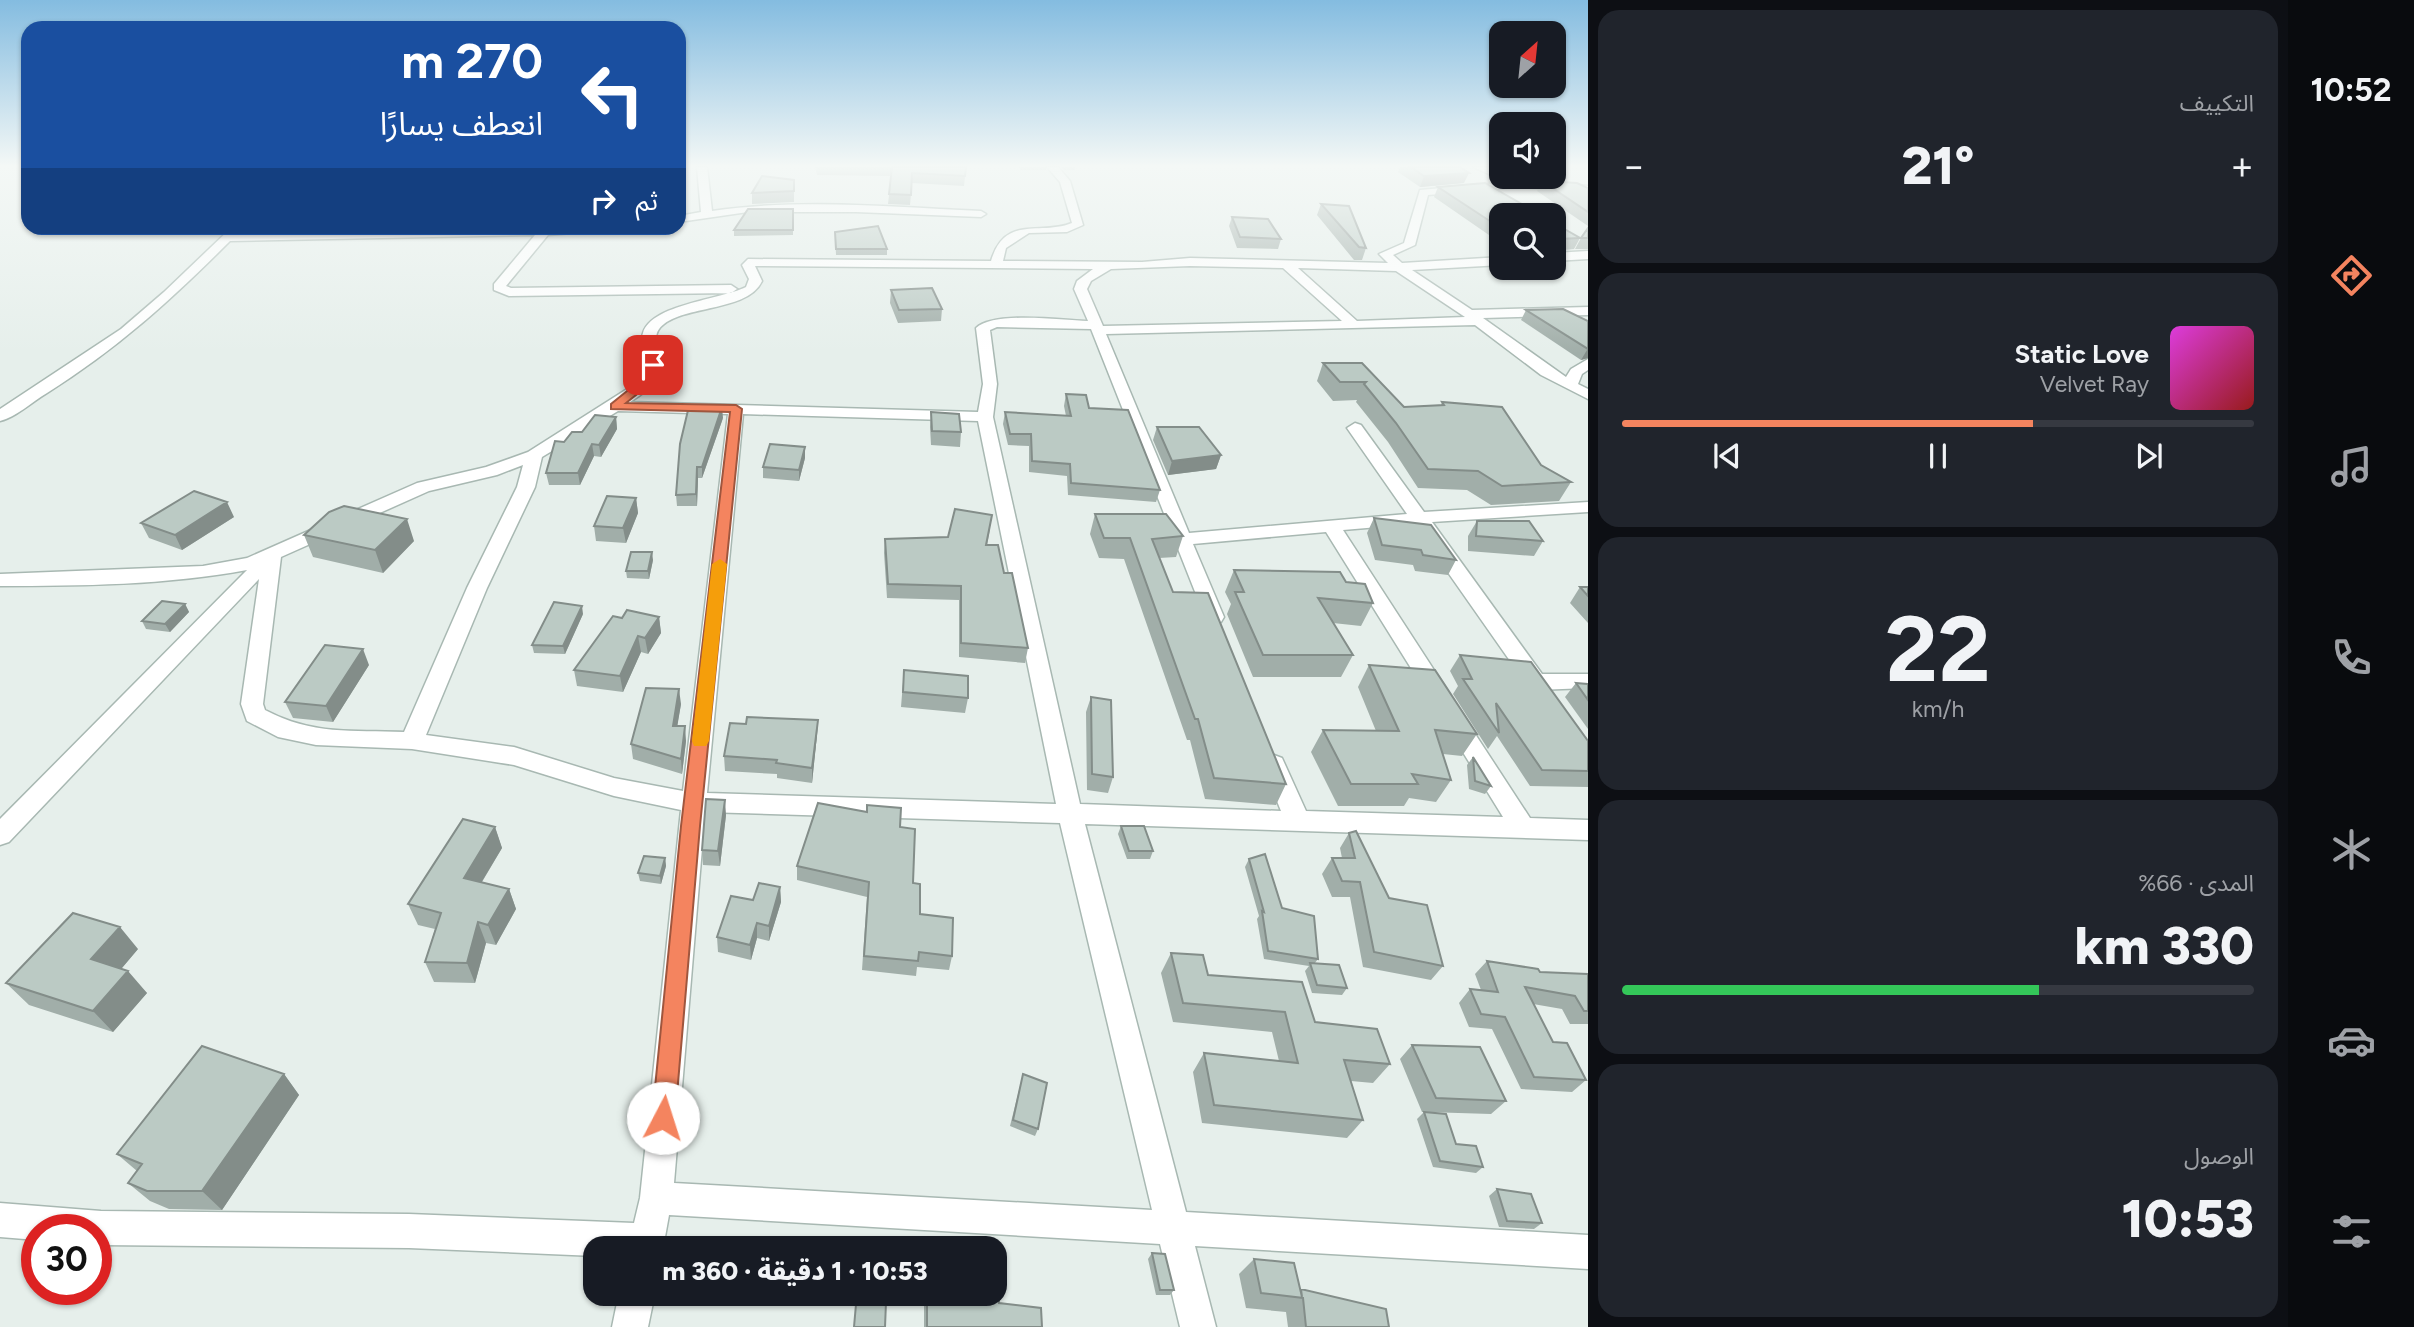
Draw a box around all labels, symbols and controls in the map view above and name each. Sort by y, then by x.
north arrow [1489,21,1566,98]
map controls [1489,21,1566,280]
text: 270 m [401,31,543,90]
icon: left [567,49,658,140]
text: 10:52 [2311,71,2392,109]
text: التكييف [2180,89,2254,117]
text: انعطف يسارًا [380,105,543,143]
button: sound [1489,112,1566,189]
text: 21° [1902,135,1974,197]
text: − [1622,143,1646,189]
text: + [2230,143,2254,189]
icon: right [584,182,622,220]
text: ثم [636,185,658,217]
button: search [1489,203,1566,280]
icon: directions [2327,251,2376,300]
pin [623,335,683,395]
text: Static Love [2015,338,2149,370]
icon: arrive [634,346,672,384]
text: Velvet Ray [2040,370,2149,398]
icon: previous [1708,437,1746,475]
icon: pause [1919,437,1957,475]
icon: next [2130,437,2168,475]
icon: music [2327,442,2376,491]
text: 22 [1885,595,1991,704]
icon: phone [2327,633,2376,682]
text: km/h [1912,695,1964,723]
icon: climate [2327,825,2376,874]
text: المدى · 66% [2138,869,2254,897]
text: 330 km [2075,915,2254,977]
icon: car [2327,1016,2376,1065]
position arrow [626,1081,700,1155]
text: الوصول [2184,1142,2254,1170]
text: 10:53 [2122,1188,2254,1250]
icon: filters [2327,1207,2376,1256]
speed limit sign: 30 [21,1214,112,1305]
text: 10:53 · 1 دقيقة · 360 m [662,1255,928,1287]

